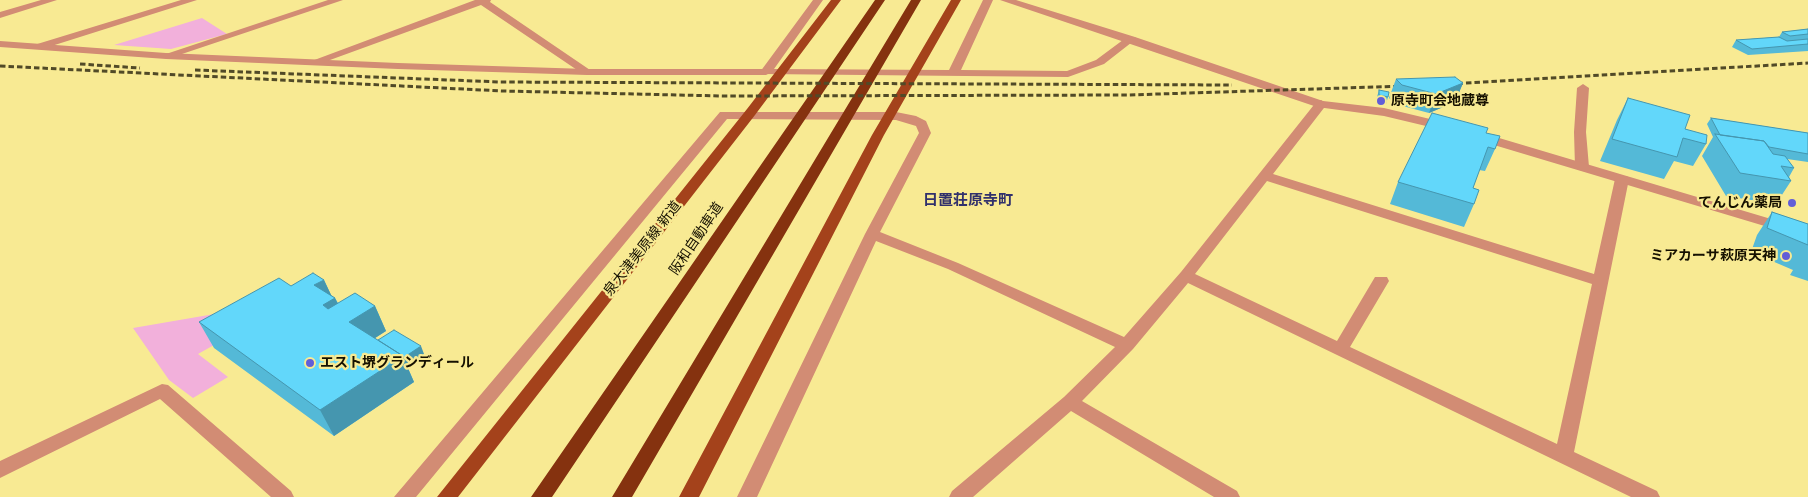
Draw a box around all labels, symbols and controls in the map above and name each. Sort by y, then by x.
place label: 原寺町会地蔵尊 [1391,93,1489,109]
marker: 原寺町会地蔵尊 [1375,95,1387,107]
district label: 日置荘原寺町 [923,192,1013,210]
place label: てんじん薬局 [1698,195,1782,211]
marker: てんじん薬局 [1786,197,1798,209]
street label: 泉大津美原線 新道 [601,198,685,300]
street label: 阪和自動車道 [667,199,727,279]
place label: ミアカーサ萩原天神 [1650,248,1776,264]
marker: ミアカーサ萩原天神 [1780,250,1792,262]
place label: エスト堺グランディール [320,355,474,371]
marker: エスト堺グランディール [304,357,316,369]

